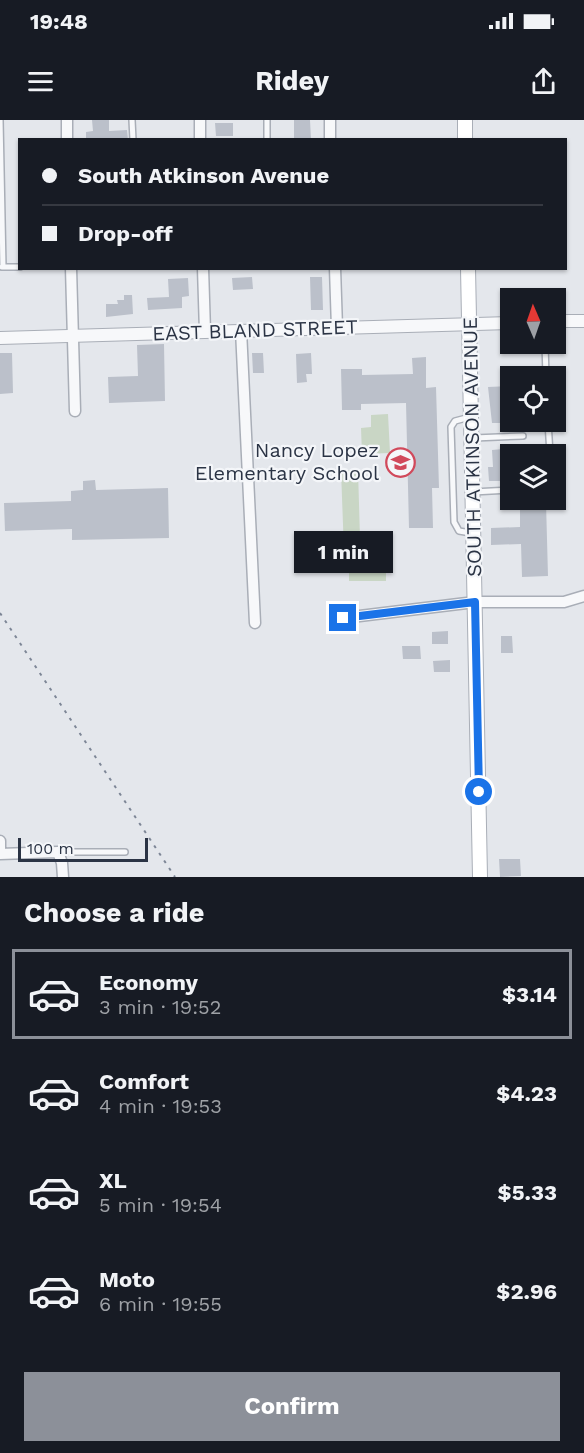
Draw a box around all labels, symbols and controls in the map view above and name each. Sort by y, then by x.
text: 19:48 [30,9,88,34]
icon: menu [24,65,57,98]
text: Ridey [255,65,329,97]
icon: share [527,65,560,98]
text: South Atkinson Avenue [78,163,329,188]
text: Drop-off [78,221,173,246]
north arrow [500,288,566,354]
map controls [500,288,566,510]
street label: EAST BLAND STREET [152,314,358,346]
street label: SOUTH ATKINSON AVENUE [458,317,486,577]
button: locate [500,366,566,432]
place label: Nancy Lopez Elementary School [195,438,379,485]
button: layers [500,444,566,510]
school or university icon: Nancy Lopez Elementary School [384,446,416,478]
callout: 1 min [294,531,392,573]
text: 1 min [318,540,369,564]
route end [329,604,356,631]
route start [465,778,492,805]
scale bar [18,835,148,862]
text: 100 m [27,839,74,858]
text: Choose a ride [24,897,204,929]
icon: car [27,967,81,1021]
text: Economy [99,970,198,995]
text: $3.14 [502,982,557,1007]
text: 3 min · 19:52 [99,995,221,1019]
icon: car [27,1066,81,1120]
text: Comfort [99,1069,189,1094]
text: $4.23 [496,1081,557,1106]
text: 4 min · 19:53 [99,1094,222,1118]
icon: car [27,1165,81,1219]
text: XL [99,1168,127,1193]
text: $5.33 [498,1180,557,1205]
text: 5 min · 19:54 [99,1193,222,1217]
icon: car [27,1264,81,1318]
text: Moto [99,1267,155,1292]
text: $2.96 [496,1279,557,1304]
text: 6 min · 19:55 [99,1292,222,1316]
button: Confirm [24,1372,560,1441]

